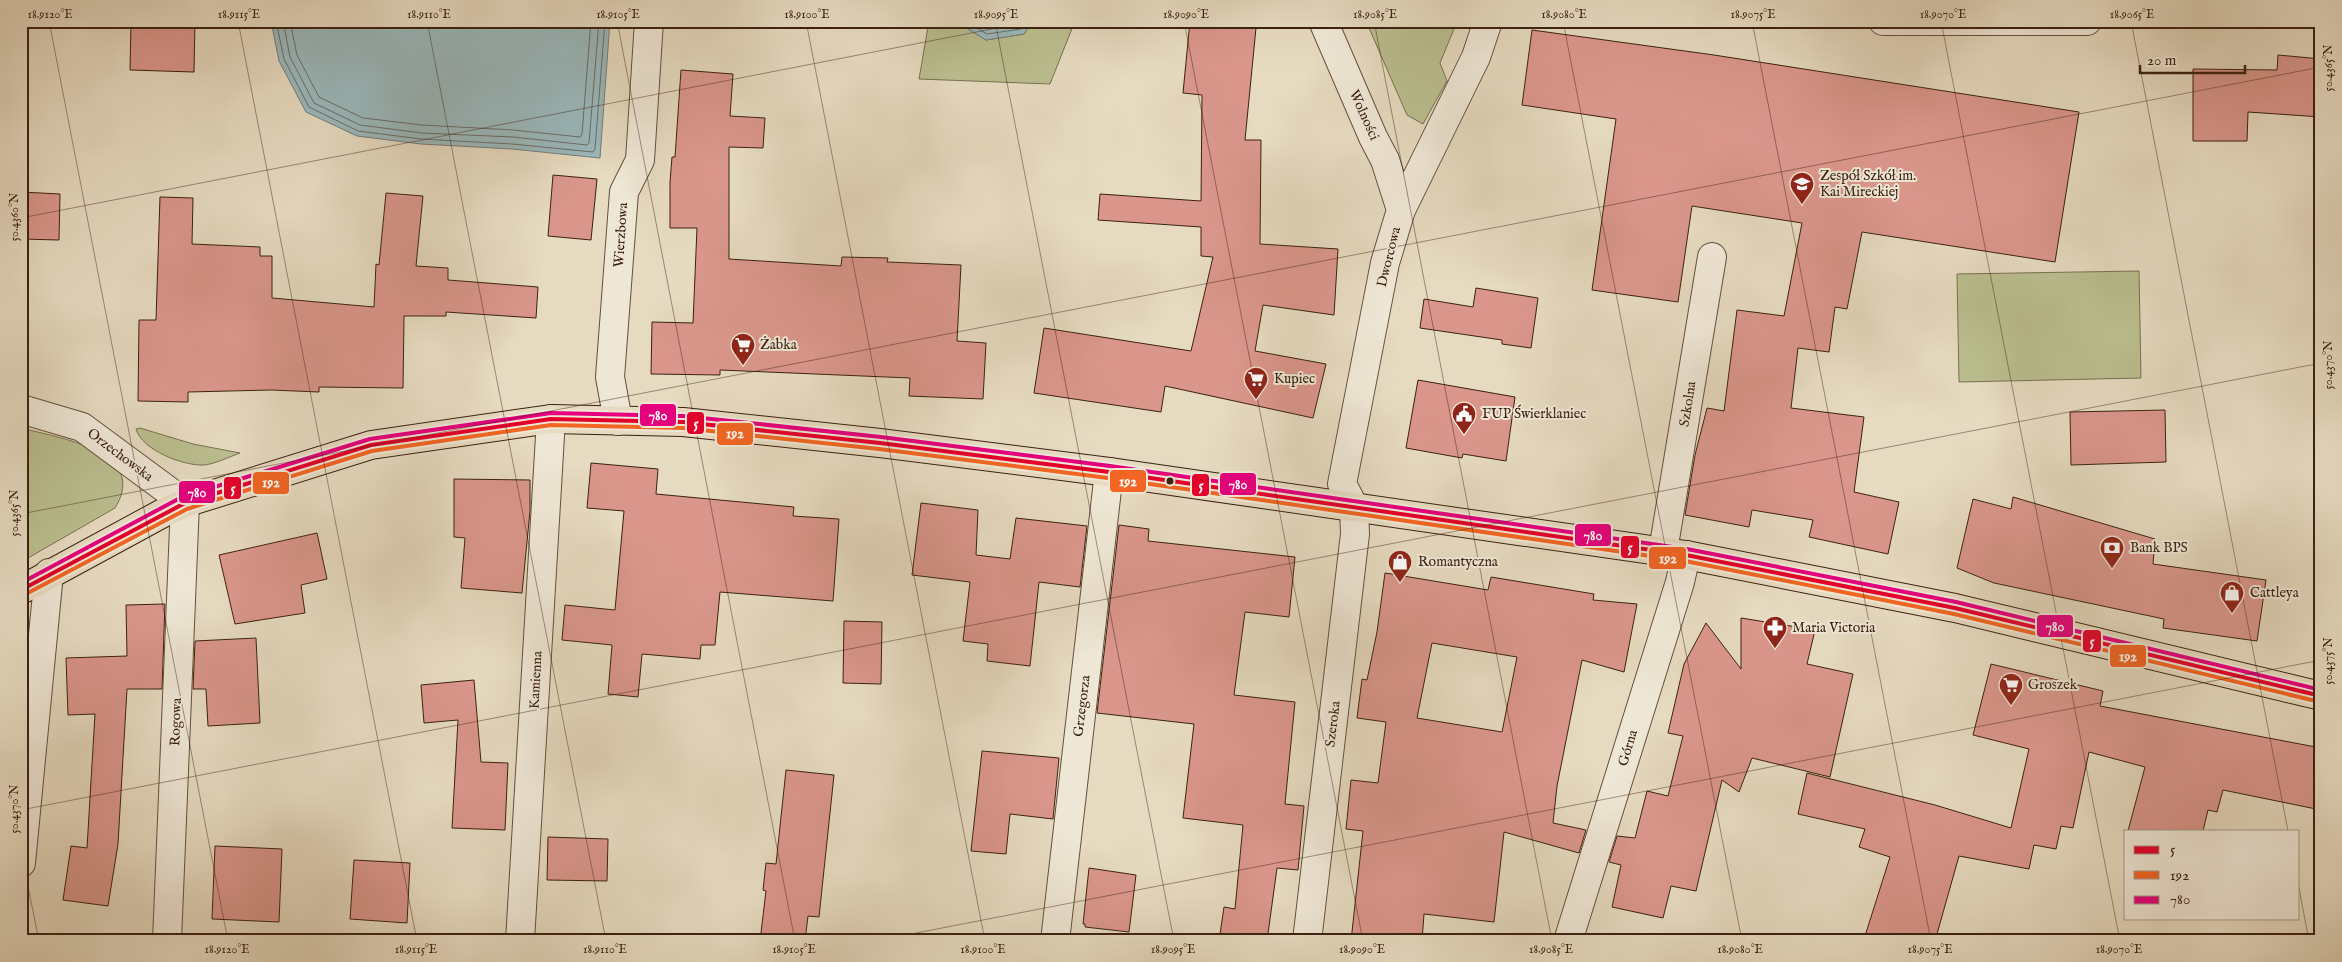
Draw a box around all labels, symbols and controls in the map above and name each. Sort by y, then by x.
text: 18.9120°E [27,7,73,22]
text: 18.9115°E [218,7,260,22]
text: 18.9110°E [407,7,451,22]
text: 18.9105°E [596,7,640,22]
text: 18.9100°E [784,7,830,22]
text: 18.9095°E [974,7,1018,22]
text: 18.9090°E [1163,7,1209,22]
text: 18.9085°E [1353,7,1397,22]
text: 18.9080°E [1541,7,1587,22]
text: 18.9075°E [1731,7,1775,22]
text: 18.9070°E [1920,7,1966,22]
text: 18.9065°E [2110,7,2154,22]
scale bar [2140,42,2244,74]
text: 50.4365°N [2321,44,2336,91]
text: 20 m [2147,51,2177,70]
street label: Wolności [1345,87,1383,143]
place label: Zespół Szkół im. Kai Mireckiej [1820,167,1916,201]
school or university icon: Zespół Szkół im. Kai Mireckiej [1789,171,1815,205]
text: 50.4360°N [7,192,22,241]
street label: Wierzbowa [610,201,632,268]
street label: Dworcowa [1373,224,1405,289]
supermarket icon: Żabka [730,332,756,366]
place label: Żabka [760,336,798,354]
text: 50.4370°N [2321,340,2336,389]
supermarket icon: Kupiec [1243,366,1269,400]
place label: Kupiec [1274,370,1315,388]
street label: Szkolna [1676,379,1701,428]
public building icon: FUP Świerklaniec [1451,401,1477,435]
line badge: 780 [639,403,677,427]
place label: FUP Świerklaniec [1482,404,1586,423]
text: 780 [649,407,668,425]
line badge: 5 [686,411,705,435]
text: 5 [693,415,699,433]
line badge: 192 [716,422,754,446]
street label: Orzechowska [83,424,157,486]
text: 192 [726,425,744,443]
line badge: 192 [1109,469,1147,493]
line badge: 192 [252,471,290,495]
line badge: 780 [1219,472,1257,496]
text: 192 [1119,473,1137,491]
line badge: 5 [1191,473,1210,497]
text: 192 [262,474,280,492]
line badge: 5 [223,476,242,500]
unlabelled marker [1165,476,1175,486]
text: 780 [1229,476,1248,494]
text: 5 [1198,477,1204,495]
line badge: 780 [178,480,216,504]
text: 5 [230,480,236,498]
text: 780 [188,484,207,502]
text: 50.4365°N [7,489,22,536]
line badge: 780 [1574,523,1612,547]
text: 780 [1584,527,1603,545]
line badge: 5 [1620,535,1640,559]
bank icon: Bank BPS [2099,535,2125,569]
text: 5 [1627,539,1633,557]
place label: Bank BPS [2130,539,2188,557]
line badge: 192 [1648,546,1687,570]
shop icon: Romantyczna [1387,549,1413,583]
text: 192 [1659,550,1677,568]
place label: Romantyczna [1418,553,1499,571]
shop icon: Cattleya [2219,580,2245,614]
place label: Cattleya [2250,584,2300,602]
line badge: 780 [2036,614,2074,638]
pharmacy icon: Maria Victoria [1762,615,1788,649]
text: 780 [2046,618,2065,636]
place label: Maria Victoria [1792,619,1876,637]
line badge: 5 [2082,629,2102,653]
text: 5 [2089,633,2095,651]
text: 50.4375°N [2321,637,2336,685]
line badge: 192 [2109,644,2147,668]
text: 192 [2119,648,2137,666]
street label: Kamienna [525,650,547,709]
supermarket icon: Groszek [1998,672,2024,706]
street label: Grzegorza [1069,673,1095,738]
place label: Groszek [2028,676,2078,694]
street label: Rogowa [166,697,186,746]
street label: Szeroka [1321,699,1345,748]
street label: Górna [1614,727,1642,768]
text: 50.4370°N [7,784,22,833]
legend [2124,830,2300,920]
text: 5 [2170,840,2176,859]
text: 192 [2170,866,2189,885]
text: 780 [2170,890,2190,909]
text: 18.9120°E [204,942,250,957]
text: 18.9115°E [395,942,437,957]
text: 18.9110°E [583,942,627,957]
text: 18.9105°E [772,942,816,957]
text: 18.9100°E [960,942,1006,957]
text: 18.9095°E [1151,942,1195,957]
text: 18.9090°E [1339,942,1385,957]
text: 18.9085°E [1529,942,1573,957]
text: 18.9080°E [1717,942,1763,957]
text: 18.9075°E [1908,942,1952,957]
text: 18.9070°E [2096,942,2142,957]

